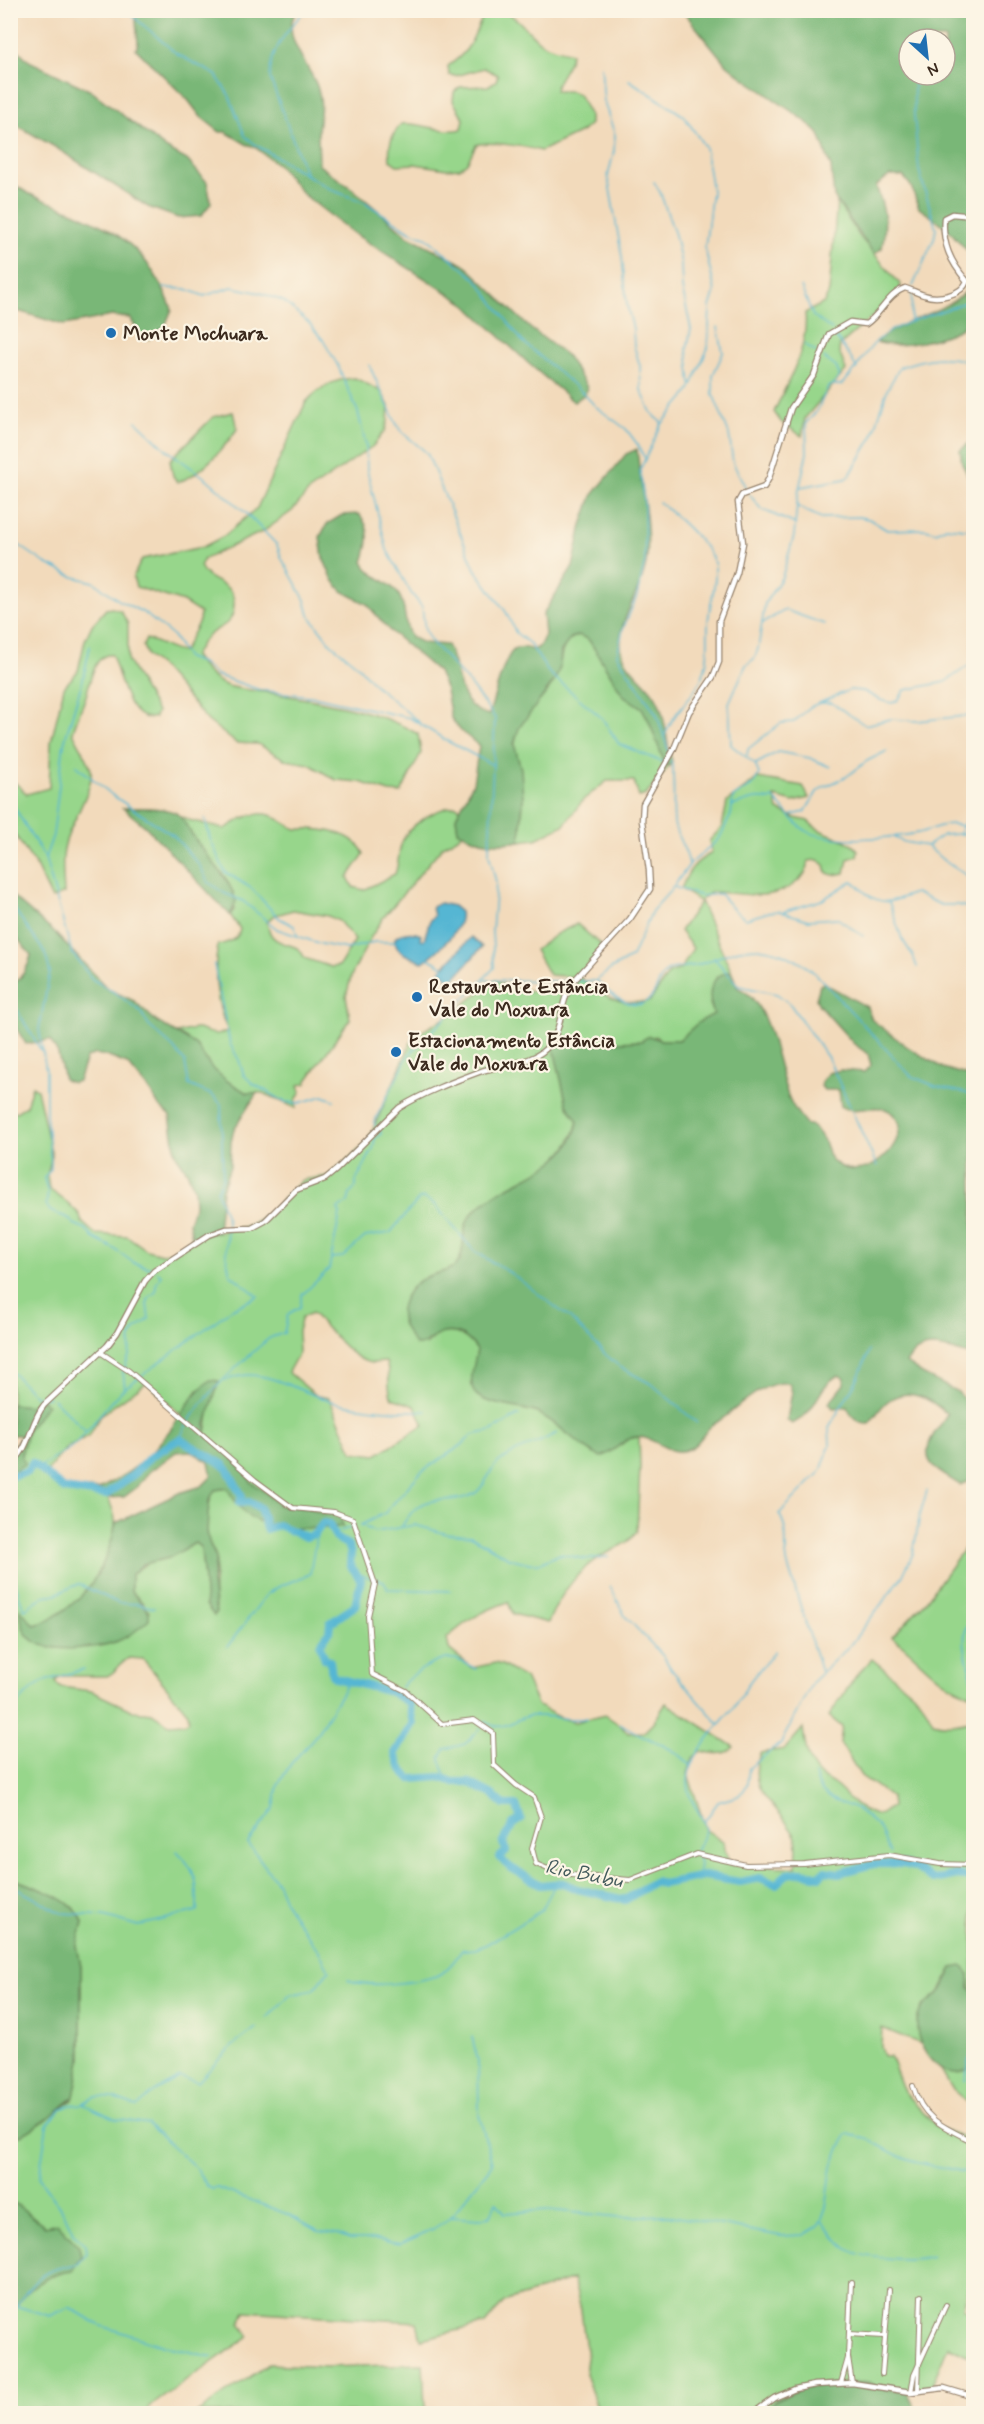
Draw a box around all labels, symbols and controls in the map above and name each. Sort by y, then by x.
north arrow [897,27,957,87]
text: N [924,57,943,81]
place label: Monte Mochuara [123,321,269,348]
marker: Monte Mochuara [104,326,118,340]
place label: Restaurante Estância Vale do Moxuara [429,974,608,1024]
marker: Restaurante Estância Vale do Moxuara [410,990,424,1004]
place label: Estacionamento Estância Vale do Moxuara [408,1028,615,1078]
marker: Estacionamento Estância Vale do Moxuara [389,1045,403,1059]
water label: Rio Bubu [543,1853,626,1895]

